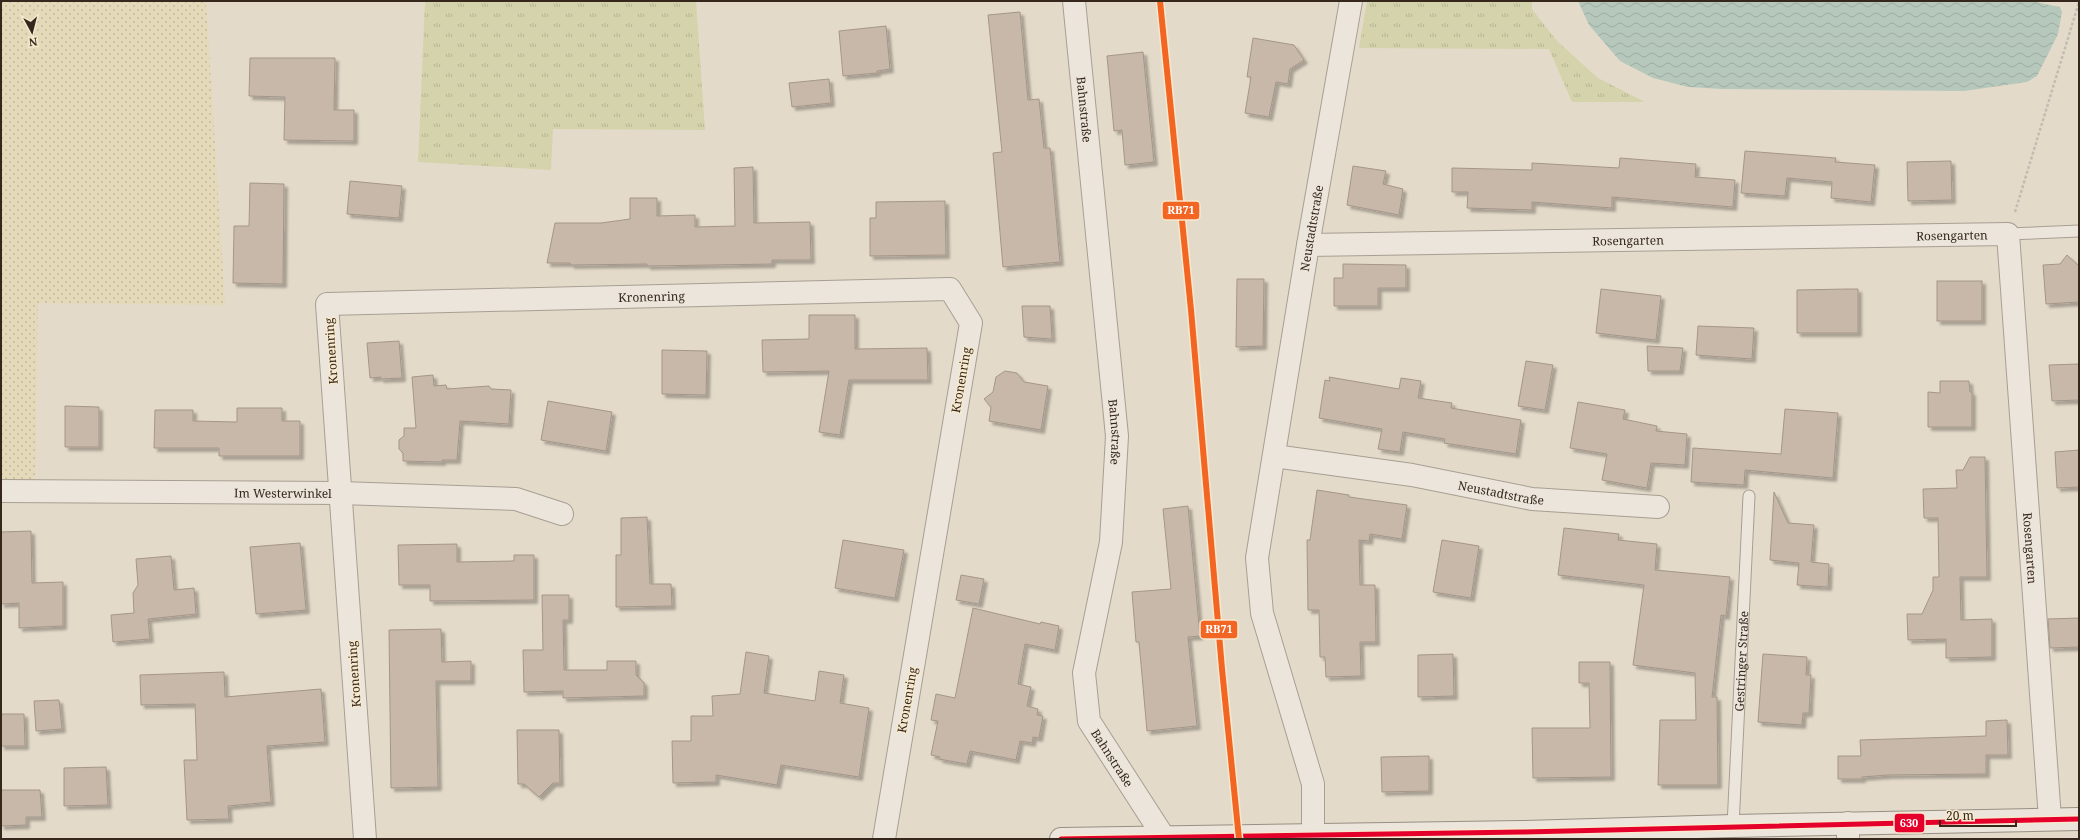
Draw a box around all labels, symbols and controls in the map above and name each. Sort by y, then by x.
north arrow [12,12,52,52]
text: N [28,34,38,50]
street label: Bahnstraße [1073,76,1096,143]
street label: Neustadtstraße [1295,184,1327,272]
line badge: RB71 [1162,201,1200,220]
text: RB71 [1167,202,1195,217]
street label: Rosengarten [1916,226,1988,244]
street label: Rosengarten [1592,231,1664,249]
street label: Kronenring [618,287,686,305]
street label: Kronenring [320,317,342,385]
street label: Kronenring [947,345,975,414]
street label: Bahnstraße [1105,398,1126,465]
street label: Neustadtstraße [1456,476,1544,508]
street label: Im Westerwinkel [234,484,332,501]
street label: Rosengarten [2020,512,2042,585]
street label: Gestringer Straße [1730,610,1752,712]
line badge: RB71 [1200,620,1238,639]
text: RB71 [1205,621,1233,636]
street label: Kronenring [343,640,365,708]
street label: Kronenring [893,665,921,734]
street label: Bahnstraße [1088,725,1138,790]
scale bar [1940,802,2016,828]
text: 20 m [1946,807,1974,824]
line badge: 630 [1894,813,1925,833]
text: 630 [1900,815,1918,830]

